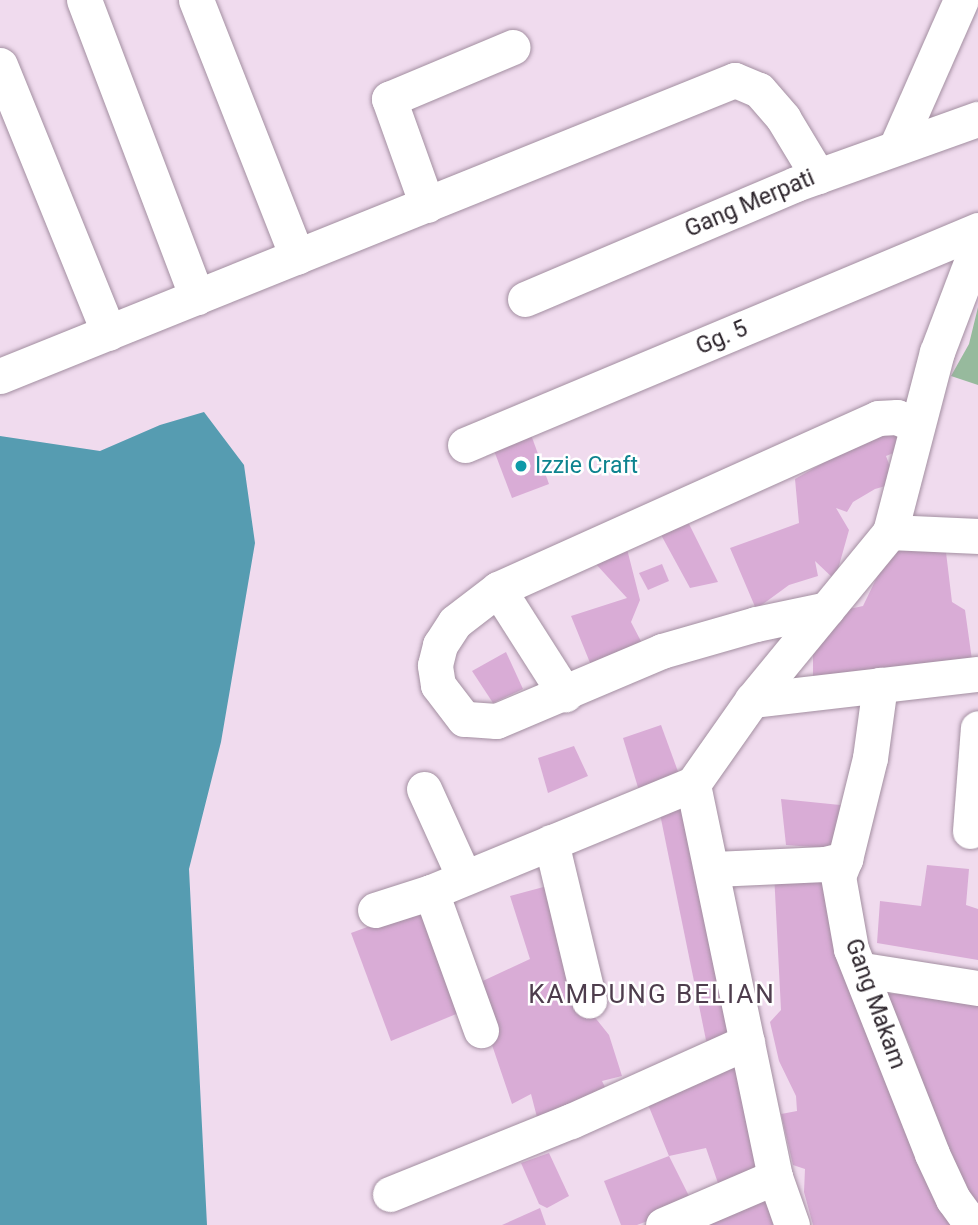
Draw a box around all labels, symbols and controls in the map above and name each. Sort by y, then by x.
street label: Gang Merpati [681,164,819,244]
street label: Gg. 5 [692,315,752,361]
place label: Izzie Craft [535,452,638,480]
marker: Izzie Craft [513,458,529,474]
street label: Gang Makam [839,935,911,1073]
district label: KAMPUNG BELIAN [530,979,774,1011]

